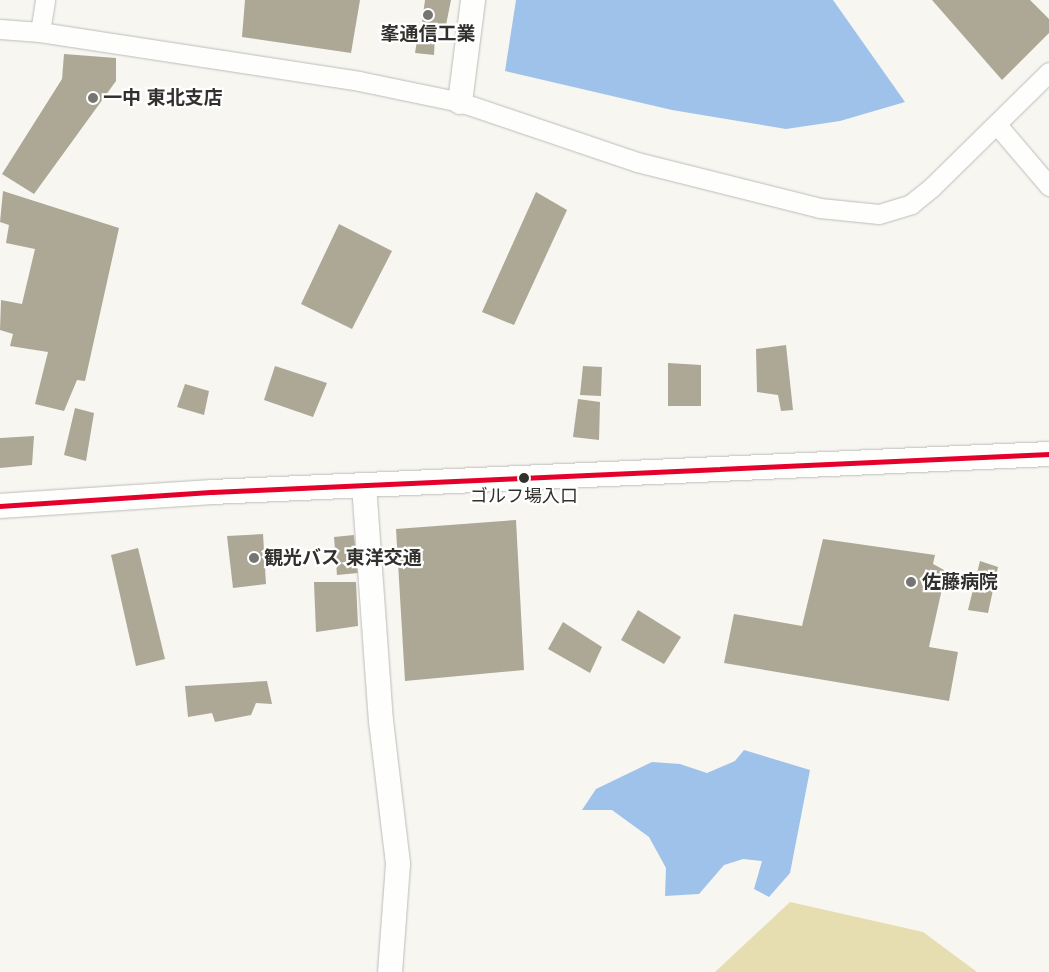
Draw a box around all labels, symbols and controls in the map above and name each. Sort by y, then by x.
marker: 峯通信工業 [422,9,434,21]
place label: 峯通信工業 [381,23,475,45]
place label: 一中 東北支店 [103,87,223,109]
marker: 一中 東北支店 [87,92,99,104]
marker: ゴルフ場入口 [519,473,529,483]
place label: ゴルフ場入口 [470,485,578,507]
place label: 観光バス 東洋交通 [264,547,422,569]
marker: 観光バス 東洋交通 [248,552,260,564]
place label: 佐藤病院 [922,571,998,593]
marker: 佐藤病院 [904,575,918,589]

